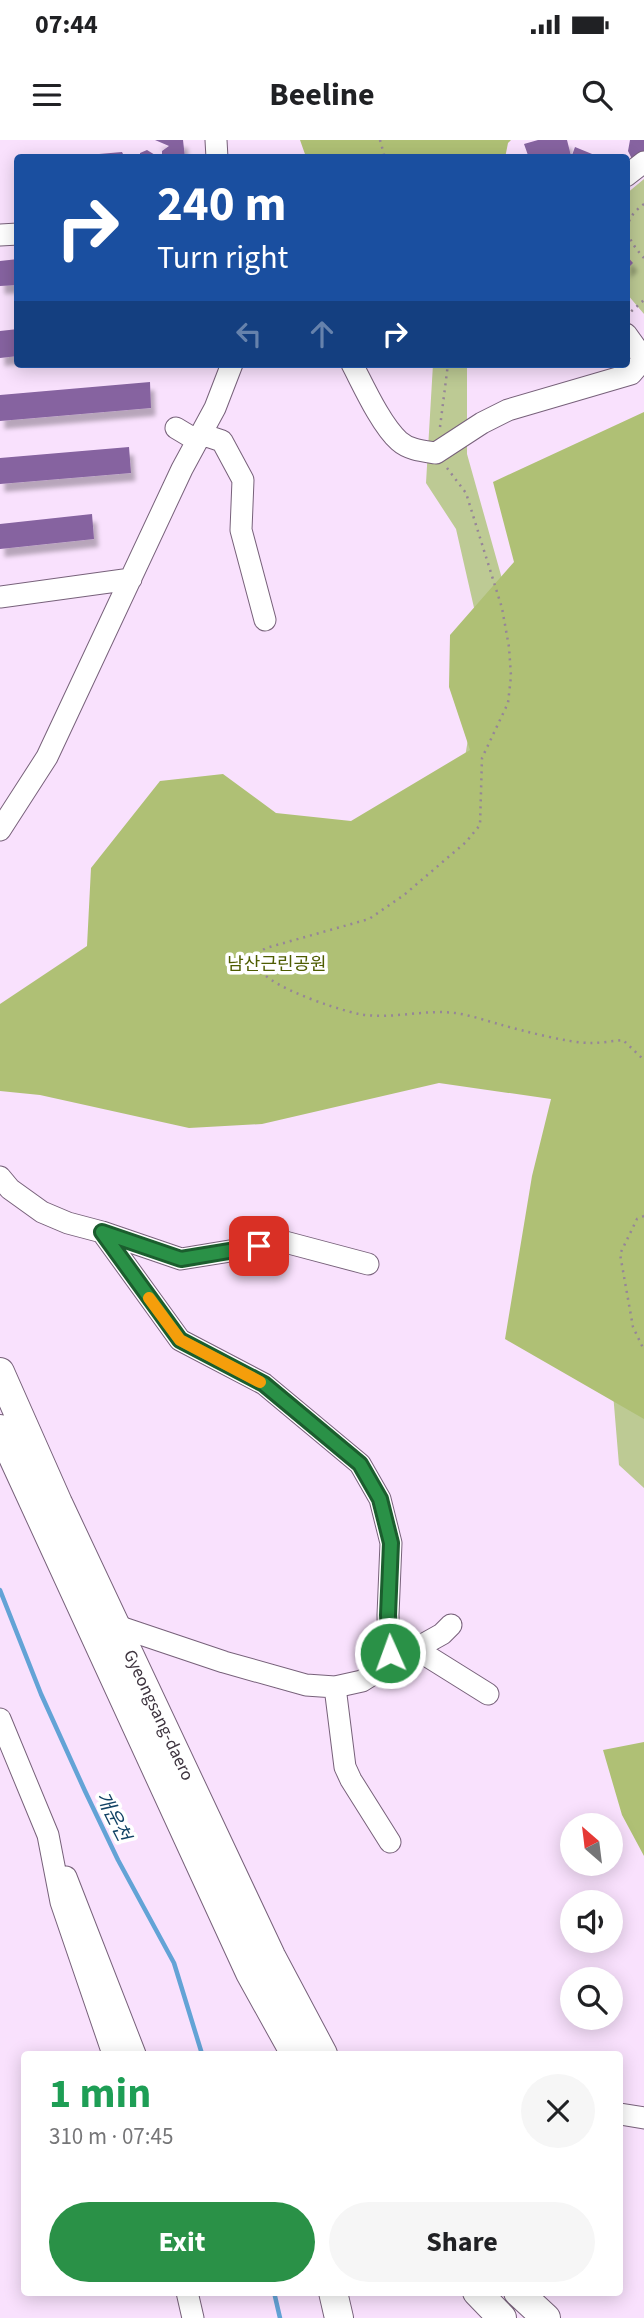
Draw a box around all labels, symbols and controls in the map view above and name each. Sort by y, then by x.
text: 07:44 [35,6,98,43]
text: Beeline [269,72,375,118]
icon: menu [28,76,66,114]
icon: search [578,76,616,114]
text: 240 m [157,170,286,240]
icon: right [42,182,133,273]
text: Turn right [157,235,288,281]
icon: left [230,315,268,353]
icon: ahead [303,315,341,353]
icon: right [376,315,414,353]
park label: 남산근린공원 [227,952,327,977]
pin [229,1216,289,1276]
icon: arrive [240,1227,278,1265]
position arrow [353,1616,427,1690]
street label: Gyeongsang-daero [117,1646,200,1785]
water label: 개운천 [89,1787,137,1848]
north arrow [560,1813,623,1876]
map controls [560,1813,623,2030]
button: sound [560,1890,623,1953]
button: search [560,1967,623,2030]
text: 1 min [49,2064,151,2124]
button: close [521,2074,595,2148]
text: 310 m · 07:45 [49,2120,173,2153]
button: Exit [49,2202,315,2282]
button: Share [329,2202,595,2282]

